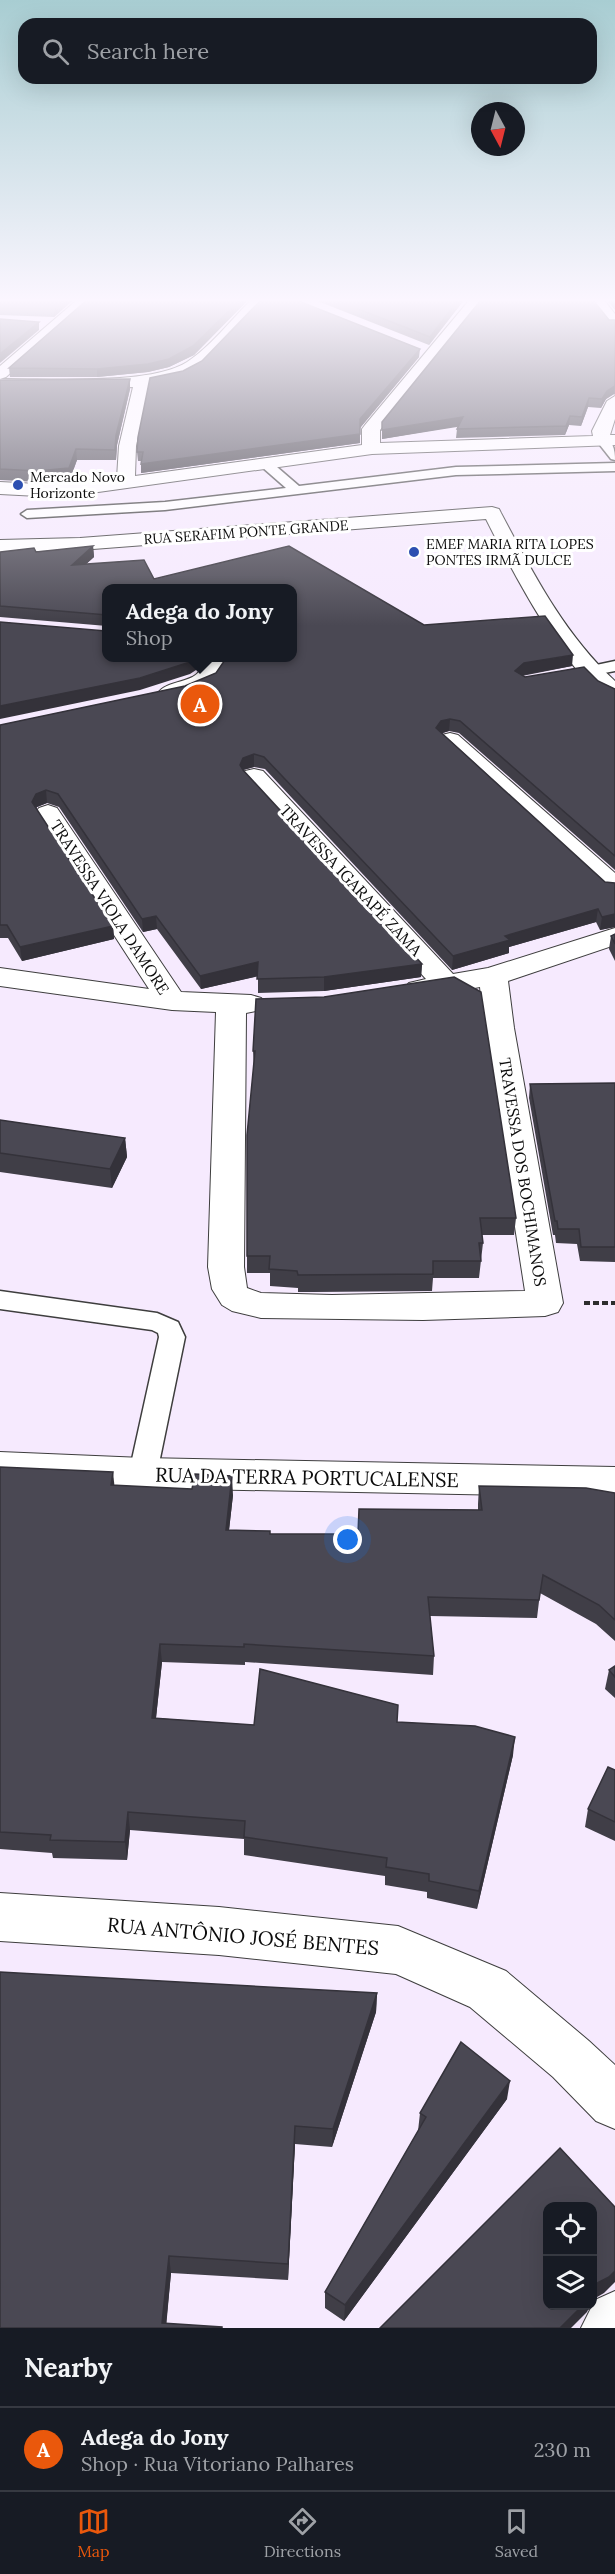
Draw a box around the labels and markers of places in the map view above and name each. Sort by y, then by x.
place label: Mercado Novo Horizonte [30,468,125,502]
marker: Mercado Novo Horizonte [11,478,25,492]
place label: EMEF MARIA RITA LOPES PONTES IRMÃ DULCE [426,535,594,569]
marker: EMEF MARIA RITA LOPES PONTES IRMÃ DULCE [407,545,421,559]
pin: A [180,682,220,726]

